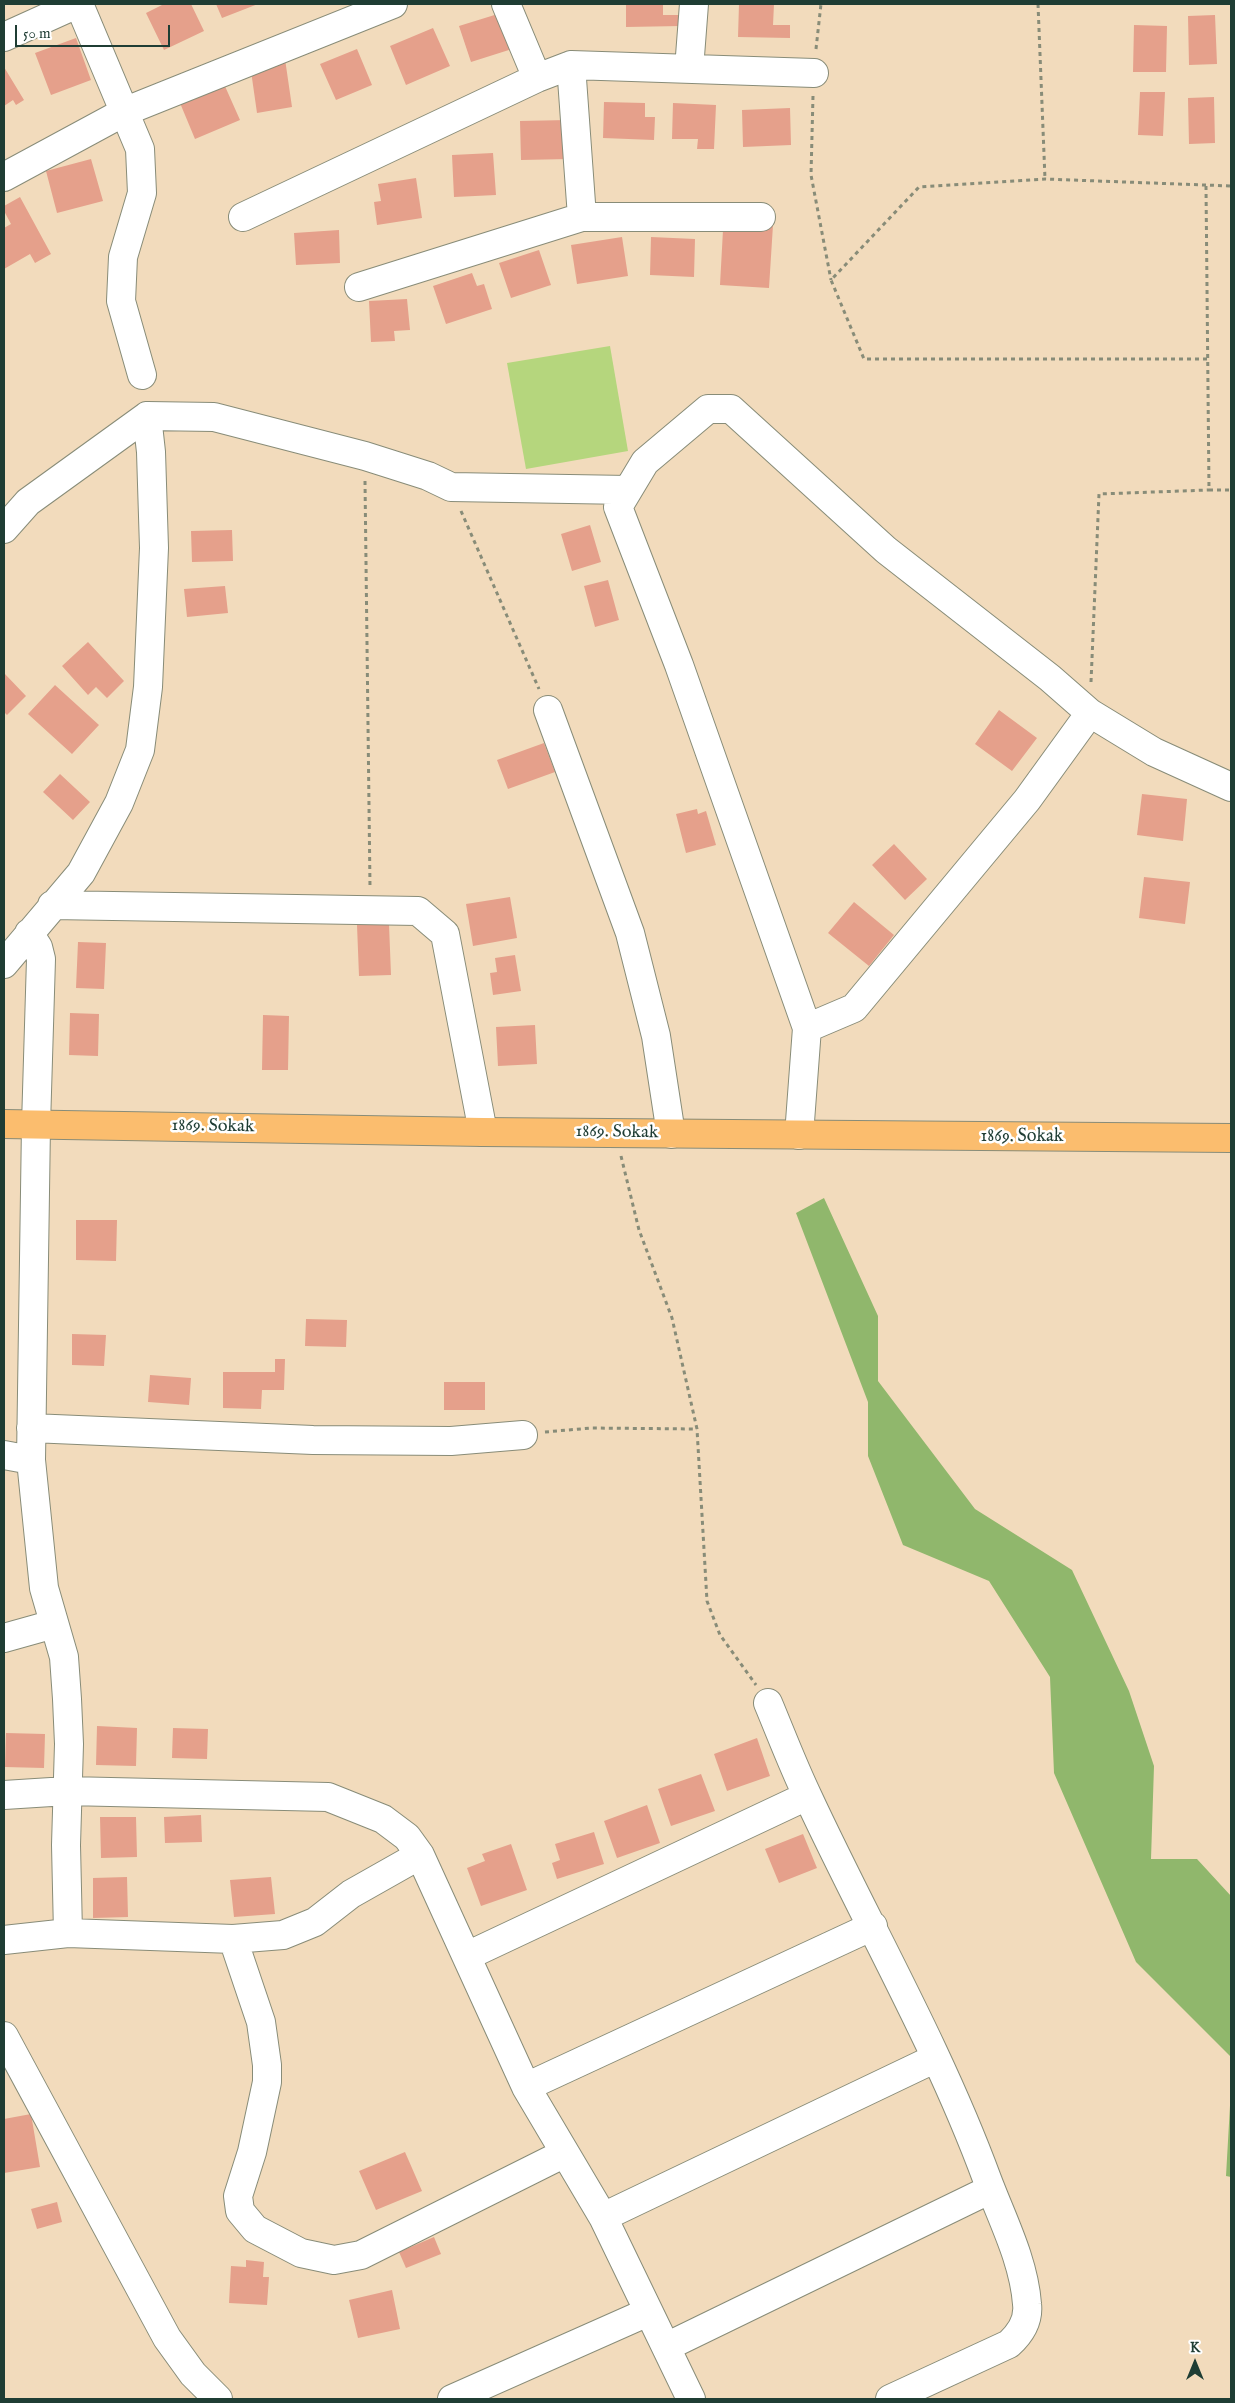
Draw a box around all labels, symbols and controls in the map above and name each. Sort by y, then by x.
scale bar [18,15,172,47]
text: 50 m [23,24,51,43]
street label: 1869. Sokak [171,1115,255,1139]
street label: 1869. Sokak [575,1121,659,1145]
street label: 1869. Sokak [981,1126,1063,1148]
north arrow [1170,2338,1220,2388]
text: K [1190,2339,1200,2357]

